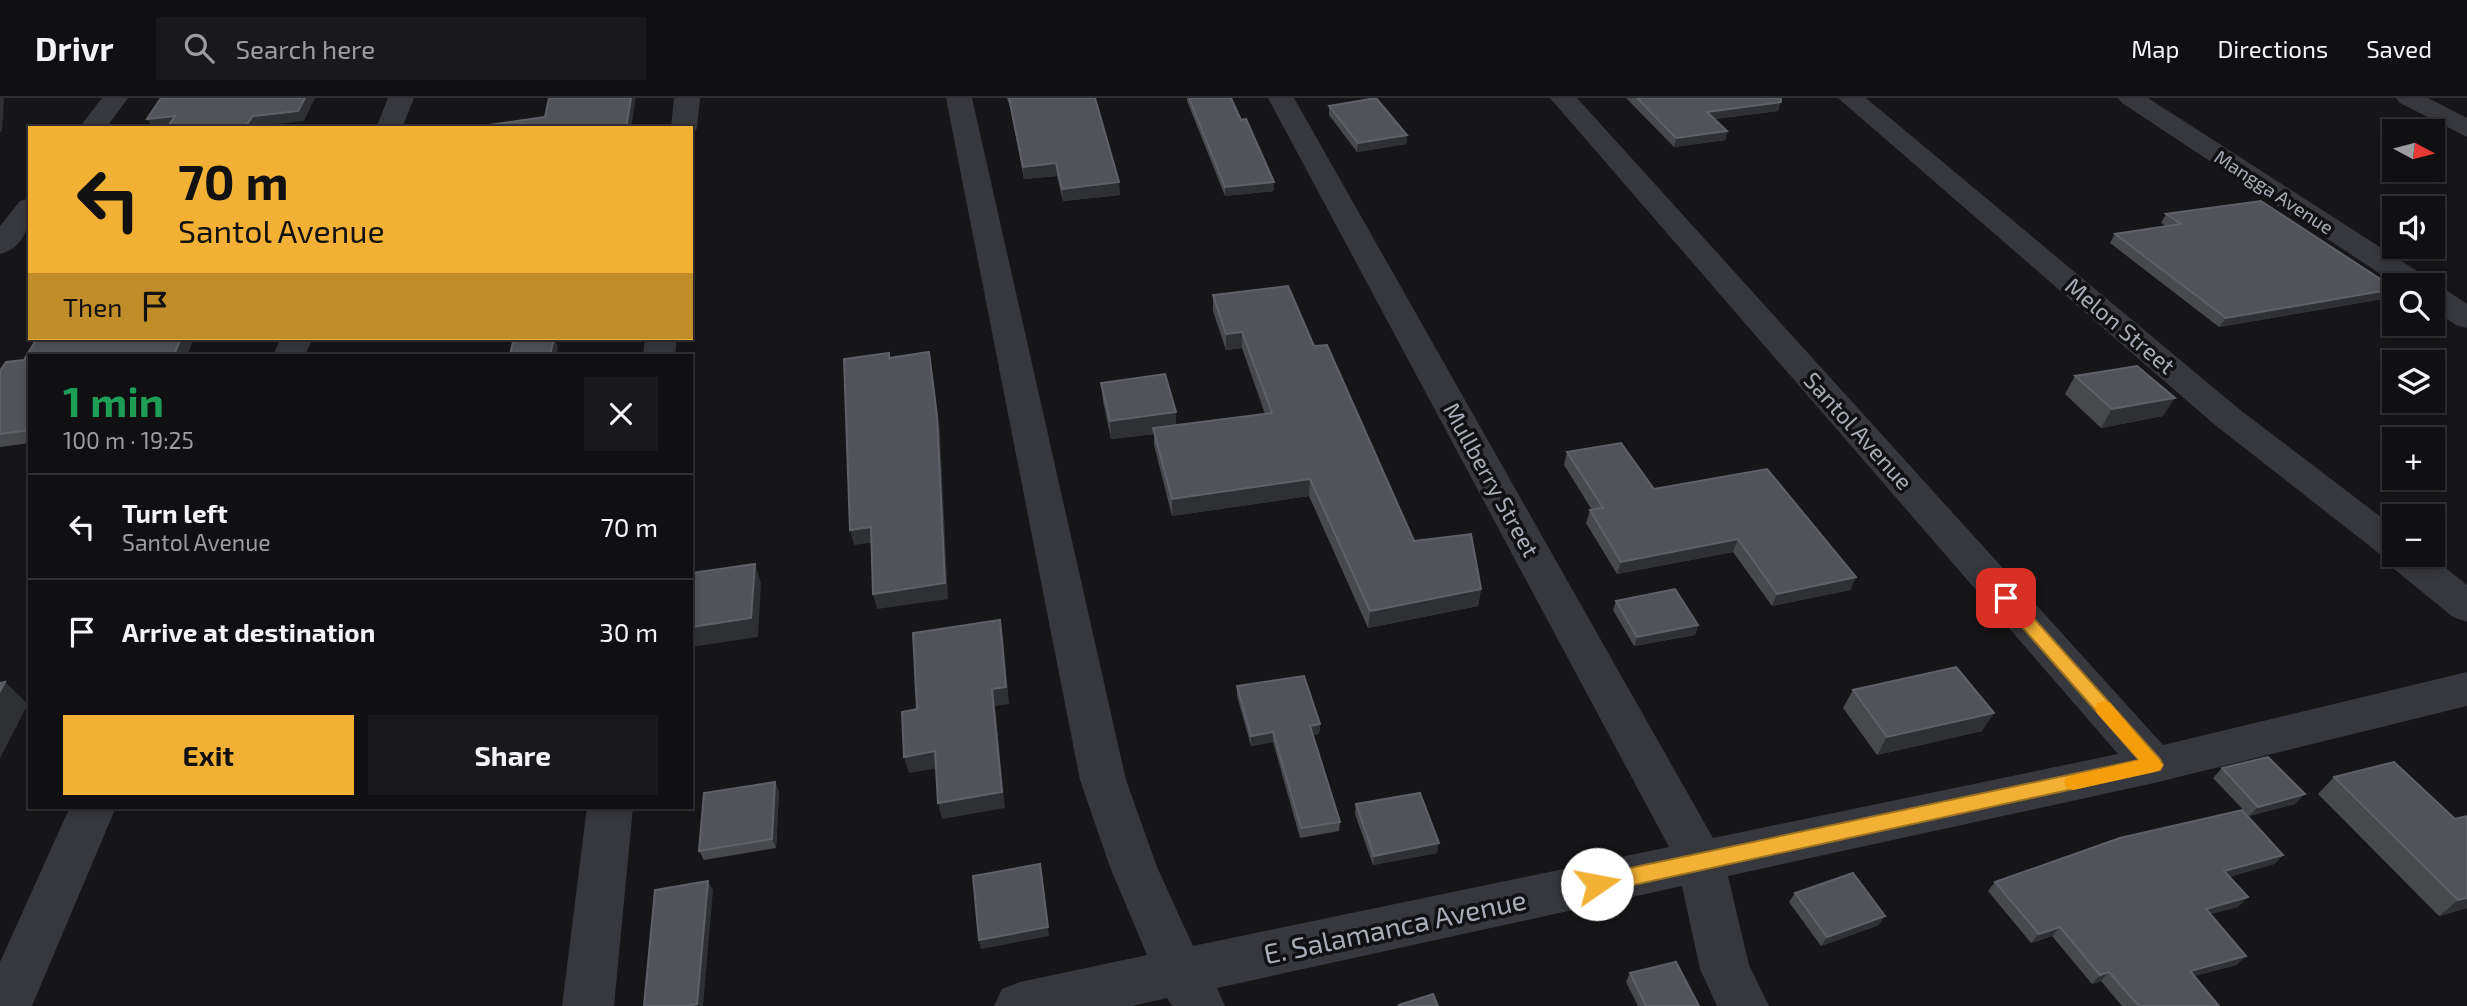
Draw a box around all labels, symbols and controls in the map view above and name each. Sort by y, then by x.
search box [156,17,646,80]
text: Drivr [35,28,114,68]
icon: search [180,29,218,67]
text: Search here [236,33,375,64]
text: Map [2131,34,2179,63]
text: Directions [2217,34,2328,63]
text: Saved [2366,34,2432,63]
north arrow [2382,119,2445,182]
map controls [2382,119,2445,567]
street label: Mangga Avenue [2211,145,2338,239]
text: 70 m [178,151,289,210]
icon: left [63,154,154,245]
button: sound [2382,196,2445,259]
text: Santol Avenue [178,211,385,249]
street label: Melon Street [2060,271,2181,379]
button: search [2382,273,2445,336]
icon: arrive [136,287,174,325]
text: Then [63,291,122,322]
button: layers [2382,350,2445,413]
street label: Santol Avenue [1799,366,1919,495]
text: 1 min [63,375,164,425]
button: close [584,377,658,451]
street label: Mullberry Street [1438,398,1546,562]
text: 100 m · 19:25 [63,426,194,454]
button: + [2382,427,2445,490]
text: Turn left [122,497,228,528]
button: − [2382,504,2445,567]
icon: left [63,508,101,546]
text: 70 m [600,511,658,542]
text: Santol Avenue [122,528,271,556]
pin [1976,568,2036,628]
icon: arrive [1987,579,2025,617]
icon: arrive [63,613,101,651]
text: Arrive at destination [122,616,375,647]
text: 30 m [599,616,658,647]
button: Exit [63,715,354,795]
button: Share [368,715,658,795]
position arrow [1560,847,1634,921]
street label: E. Salamanca Avenue [1260,882,1529,970]

